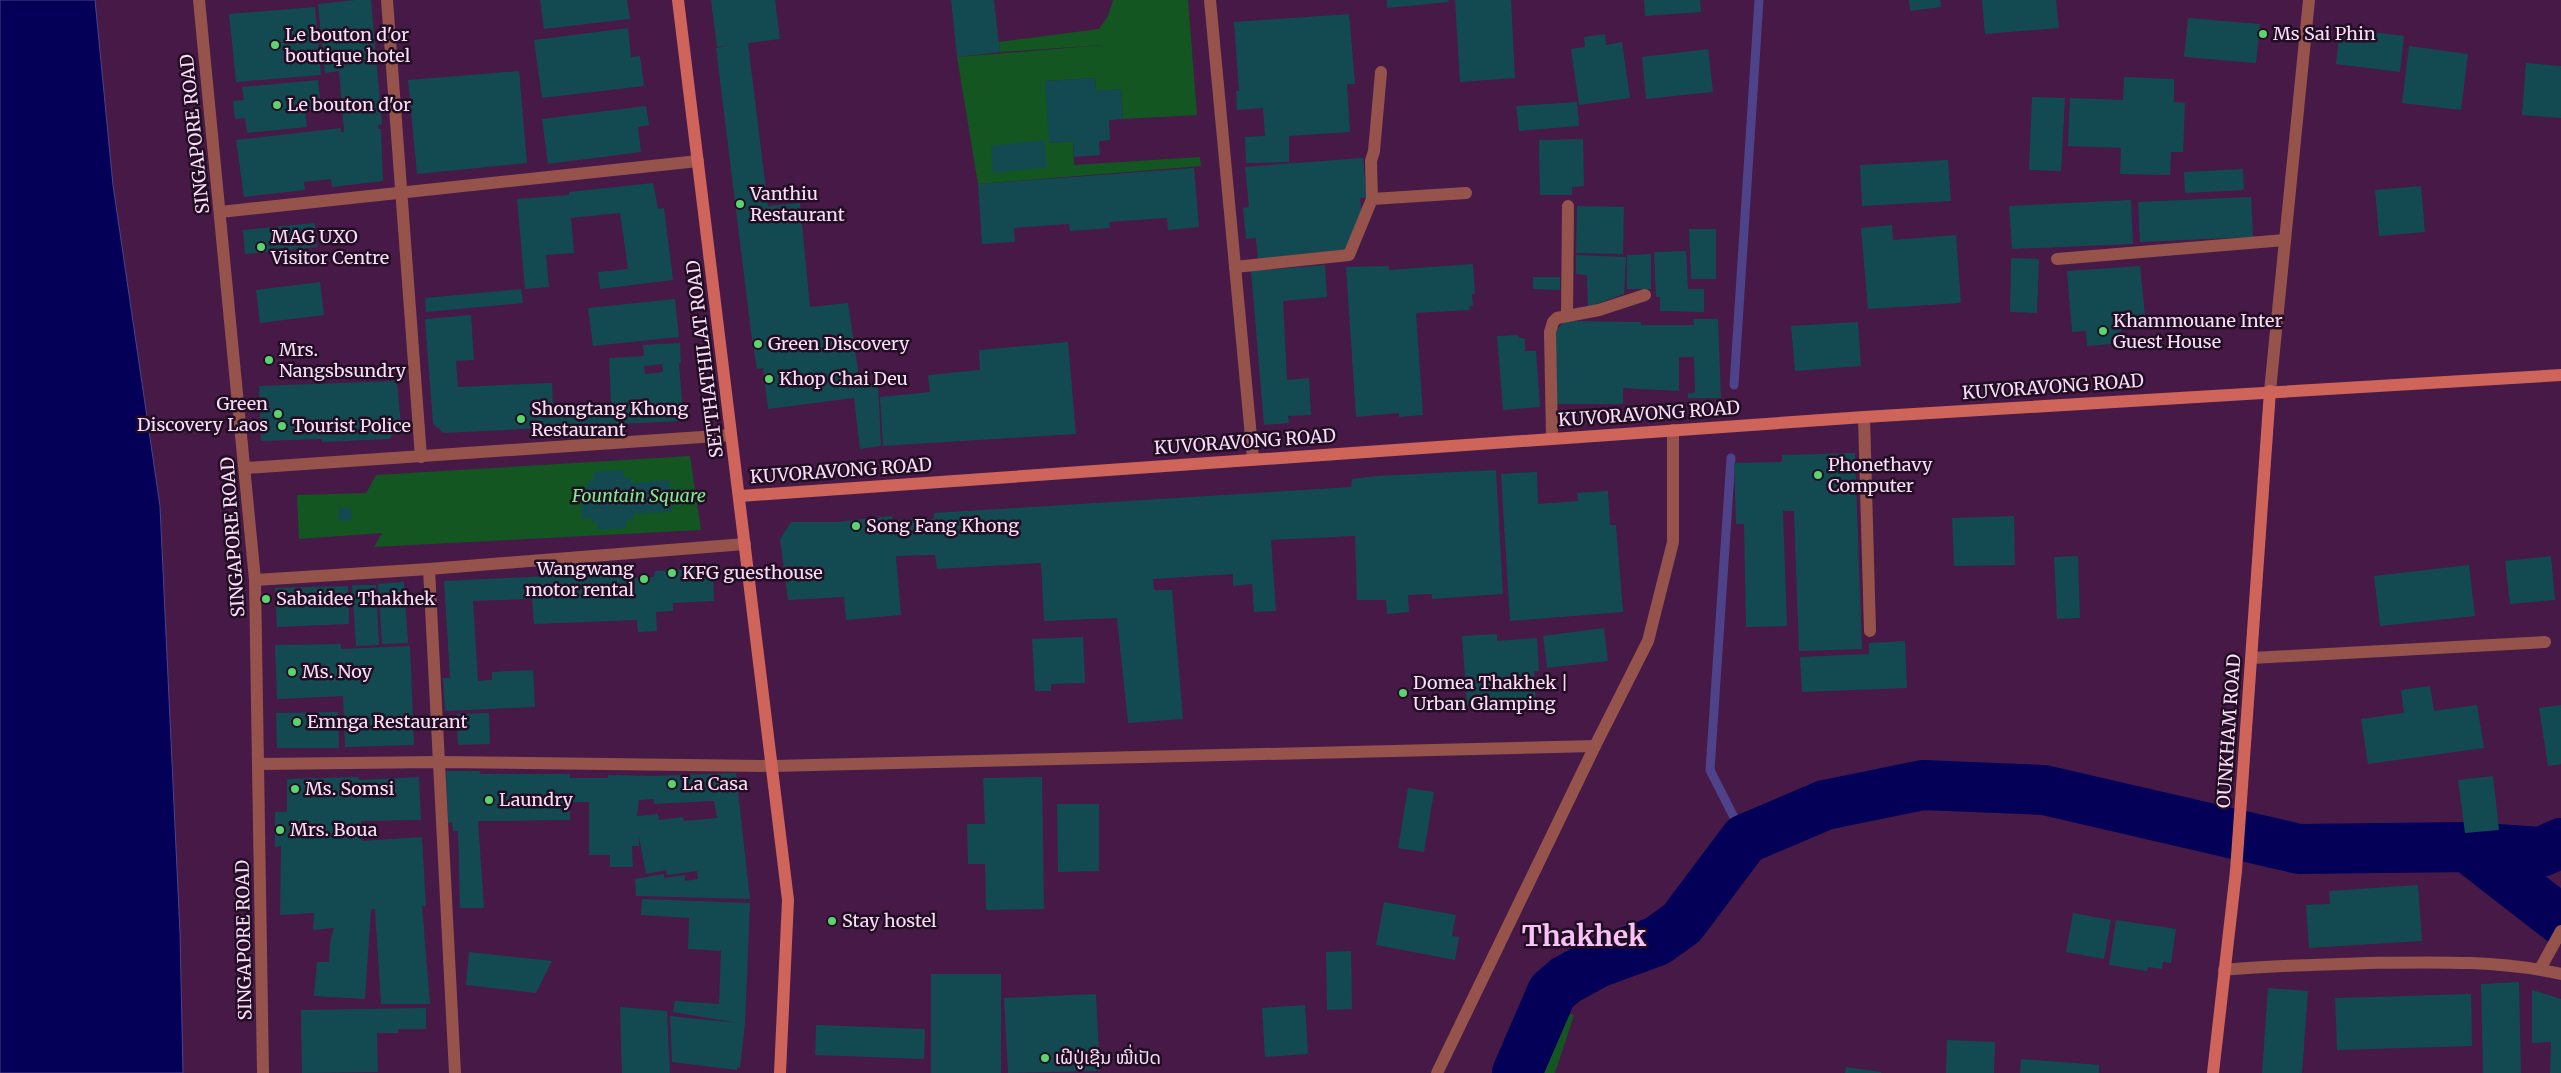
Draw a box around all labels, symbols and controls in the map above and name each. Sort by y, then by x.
place label: Ms Sai Phin [2273,22,2376,45]
place label: Le bouton d'or boutique hotel [284,23,411,67]
marker: Ms Sai Phin [2257,28,2269,40]
marker: Le bouton d'or boutique hotel [269,39,281,51]
street label: SINGAPORE ROAD [175,53,214,215]
place label: Le bouton d'or [287,93,411,116]
marker: Le bouton d'or [271,99,283,111]
place label: Vanthiu Restaurant [749,182,845,226]
marker: Vanthiu Restaurant [734,198,746,210]
place label: MAG UXO Visitor Centre [270,225,389,269]
marker: MAG UXO Visitor Centre [255,241,267,253]
street label: SETTHATHILAT ROAD [681,259,728,459]
place label: Khammouane Inter Guest House [2113,309,2283,353]
marker: Khammouane Inter Guest House [2097,325,2109,337]
place label: Green Discovery [768,332,910,355]
place label: Mrs. Nangsbsundry [279,338,407,382]
marker: Green Discovery [752,338,764,350]
marker: Mrs. Nangsbsundry [263,354,275,366]
place label: Khop Chai Deu [779,367,908,390]
street label: KUVORAVONG ROAD [1961,369,2145,404]
marker: Khop Chai Deu [763,373,775,385]
place label: Green Discovery Laos [137,392,268,436]
street label: KUVORAVONG ROAD [1557,396,1741,431]
place label: Shongtang Khong Restaurant [531,397,688,441]
marker: Green Discovery Laos [272,408,284,420]
marker: Shongtang Khong Restaurant [515,413,527,425]
place label: Tourist Police [292,414,411,437]
marker: Tourist Police [276,420,288,432]
street label: KUVORAVONG ROAD [1153,424,1337,459]
street label: KUVORAVONG ROAD [749,453,933,488]
place label: Phonethavy Computer [1828,453,1933,497]
street label: SINGAPORE ROAD [215,456,250,618]
marker: Phonethavy Computer [1812,469,1824,481]
park label: Fountain Square [571,484,706,507]
place label: Song Fang Khong [866,514,1019,537]
marker: Song Fang Khong [850,520,862,532]
place label: Wangwang motor rental [525,557,634,601]
place label: KFG guesthouse [682,561,823,584]
marker: KFG guesthouse [666,567,678,579]
marker: Wangwang motor rental [638,573,650,585]
place label: Sabaidee Thakhek [276,587,436,610]
marker: Sabaidee Thakhek [260,593,272,605]
street label: OUNKHAM ROAD [2212,653,2245,809]
place label: Ms. Noy [302,660,373,683]
marker: Ms. Noy [286,666,298,678]
place label: Domea Thakhek | Urban Glamping [1413,671,1568,715]
marker: Domea Thakhek | Urban Glamping [1397,687,1409,699]
place label: Emnga Restaurant [307,710,467,733]
marker: Emnga Restaurant [291,716,303,728]
place label: La Casa [682,772,748,795]
place label: Ms. Somsi [305,777,394,800]
marker: La Casa [666,778,678,790]
marker: Ms. Somsi [289,783,301,795]
place label: Laundry [499,788,574,811]
marker: Laundry [483,794,495,806]
place label: Mrs. Boua [290,818,378,841]
marker: Mrs. Boua [274,824,286,836]
street label: SINGAPORE ROAD [231,860,256,1020]
place label: Stay hostel [842,909,937,932]
marker: Stay hostel [826,915,838,927]
district label: Thakhek [1522,918,1647,954]
place label: ເຝີປູ່ເຊີນ ໝີ່ເປັດ [1055,1044,1161,1070]
marker: ເຝີປູ່ເຊີນ ໝີ່ເປັດ [1039,1052,1051,1064]

